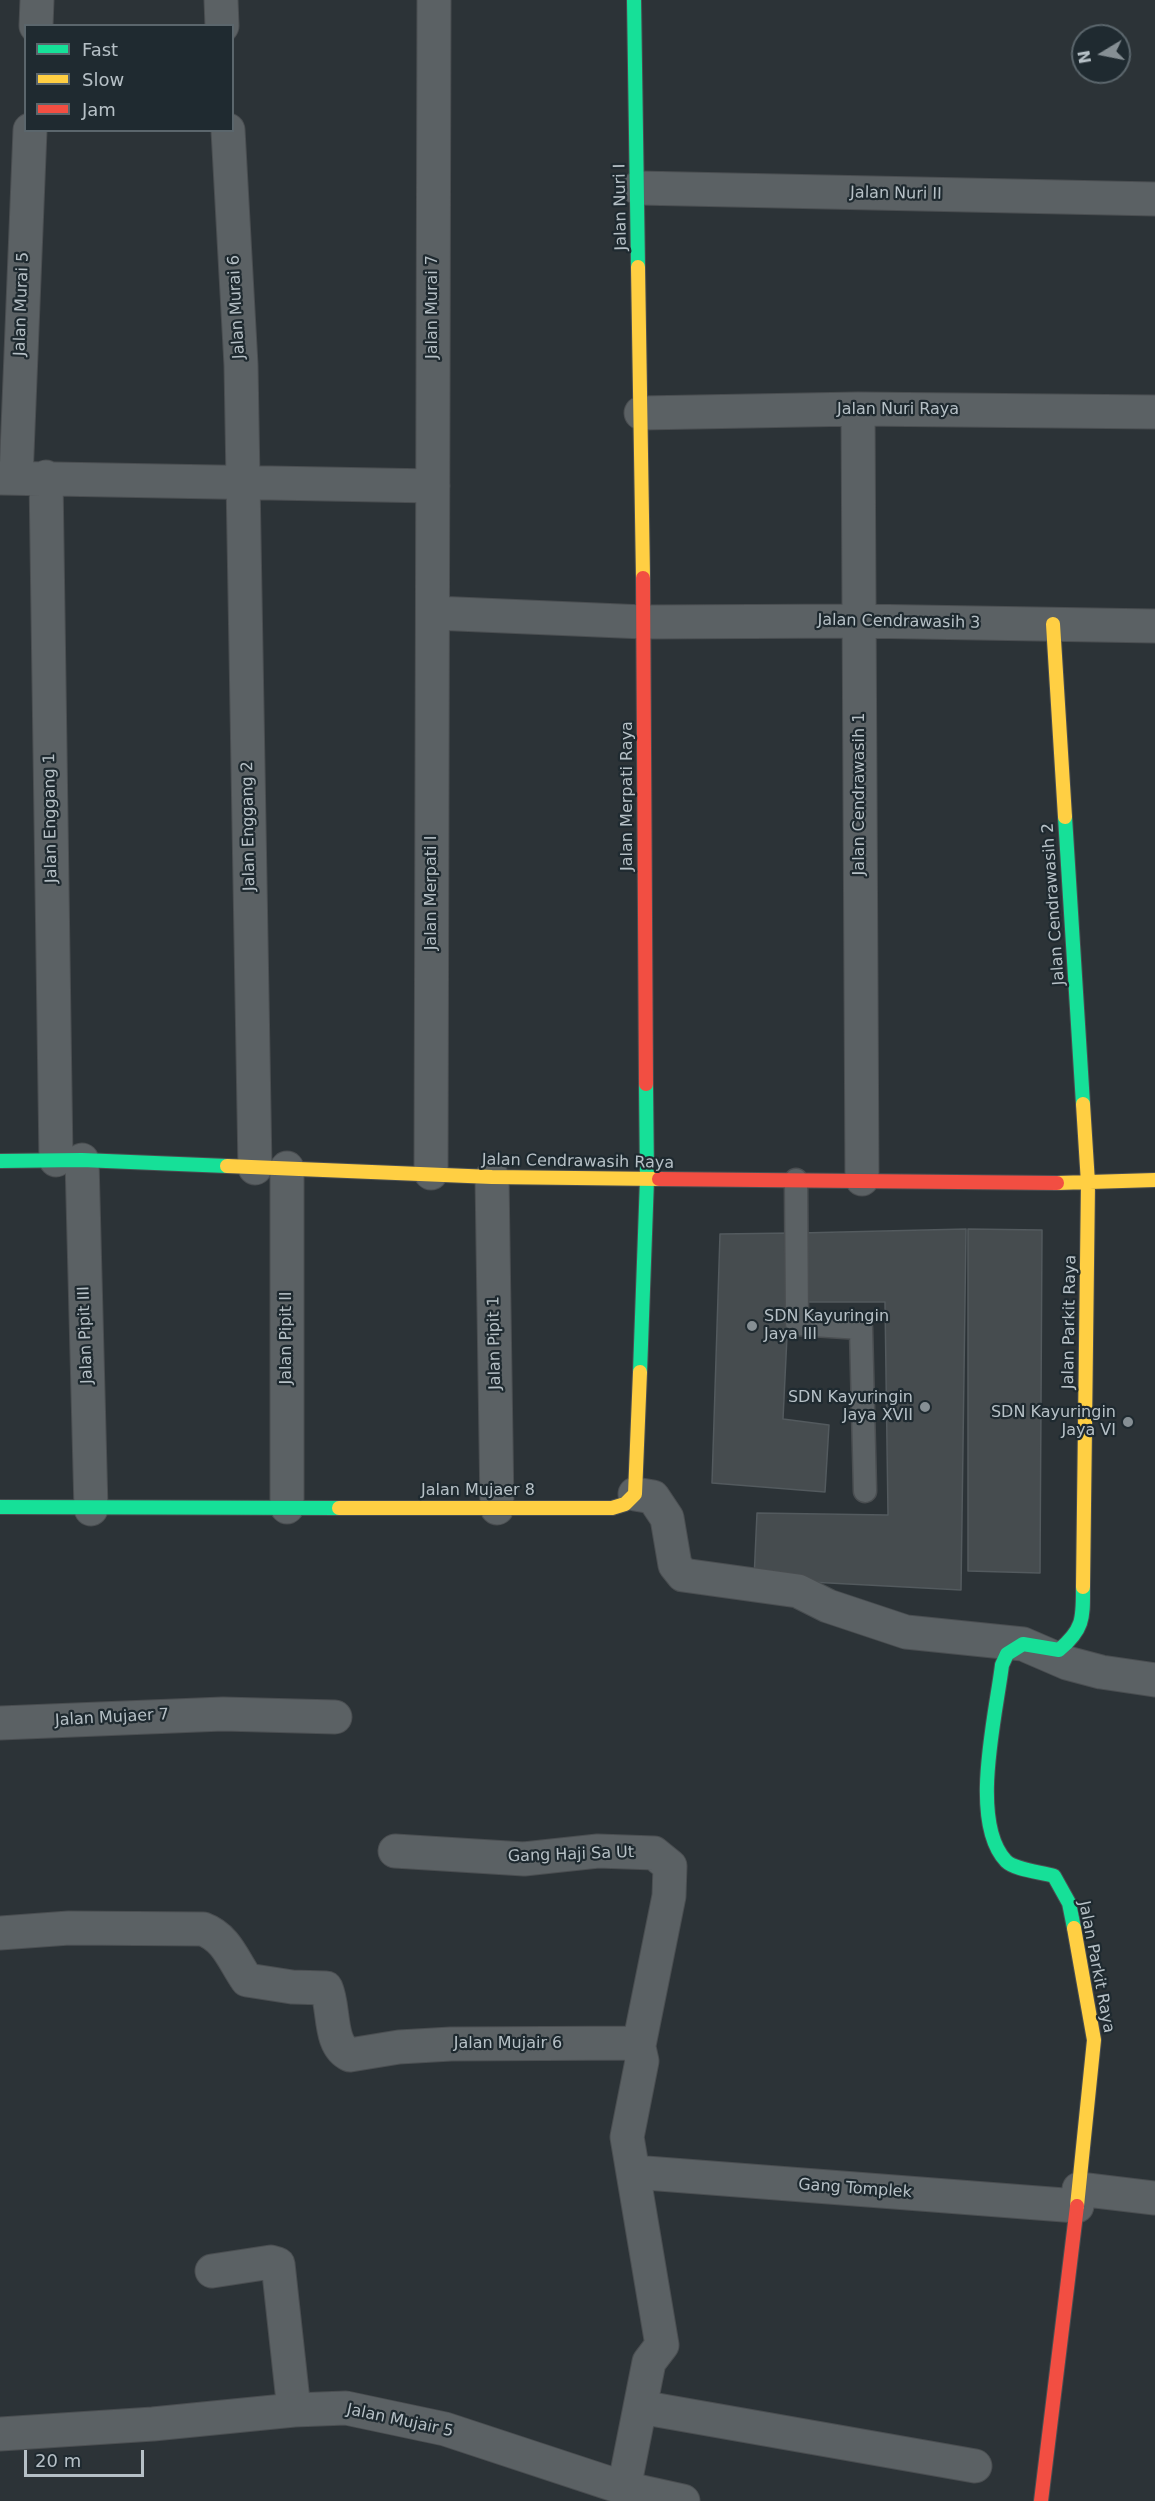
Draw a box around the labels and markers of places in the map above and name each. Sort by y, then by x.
place label: SDN Kayuringin Jaya III [764,1307,889,1345]
marker: SDN Kayuringin Jaya III [745,1319,759,1333]
place label: SDN Kayuringin Jaya XVII [788,1388,913,1426]
marker: SDN Kayuringin Jaya XVII [918,1400,932,1414]
place label: SDN Kayuringin Jaya VI [991,1403,1116,1441]
marker: SDN Kayuringin Jaya VI [1121,1415,1135,1429]

